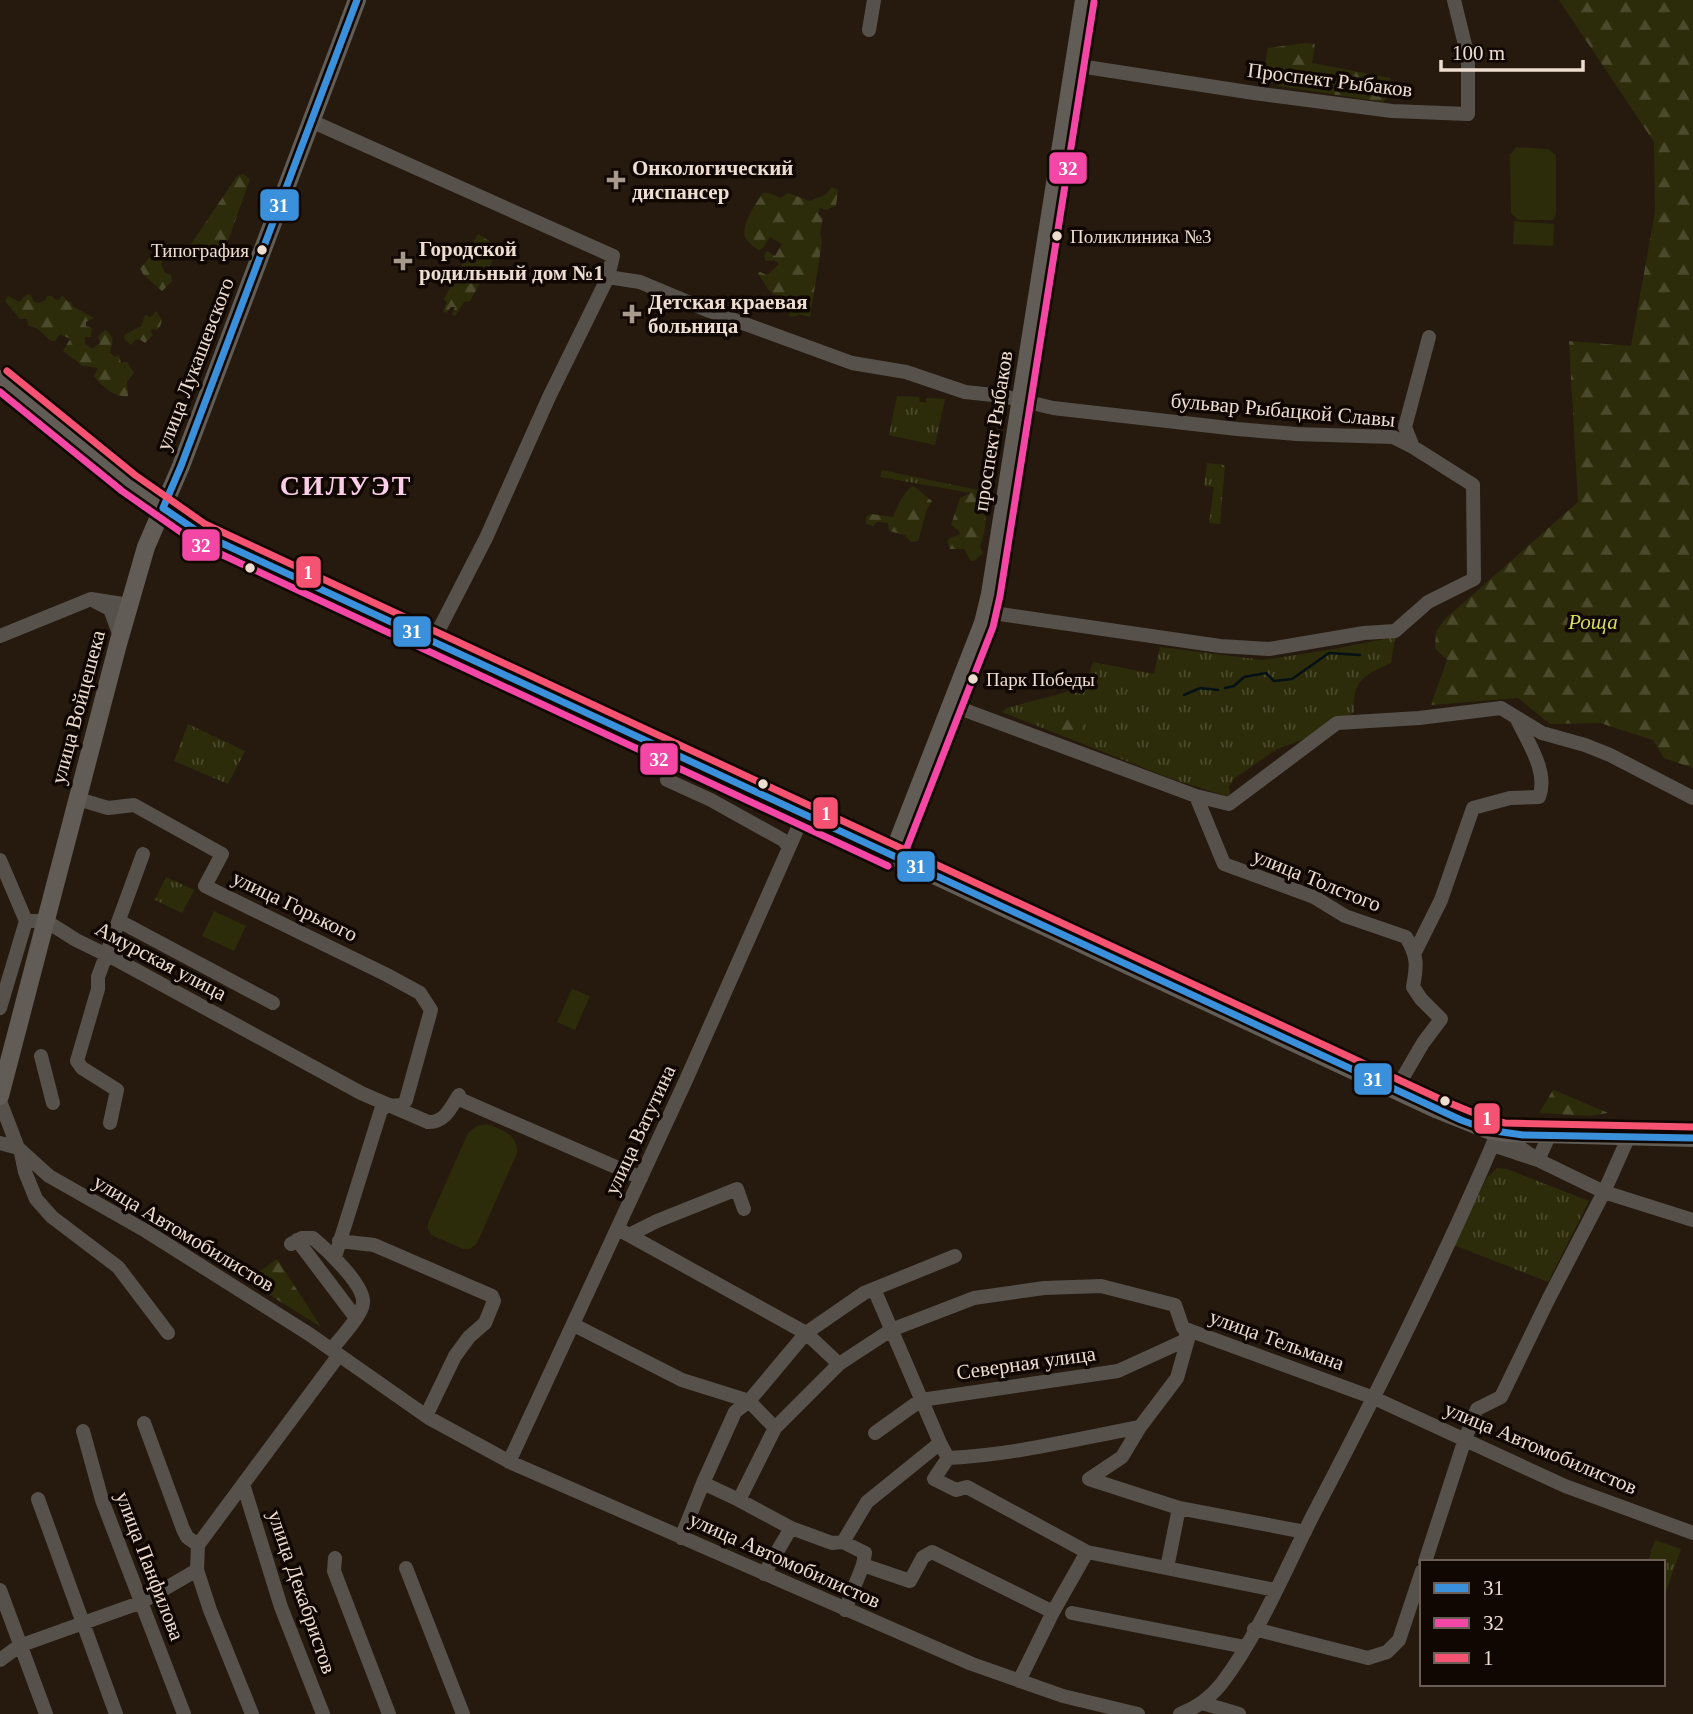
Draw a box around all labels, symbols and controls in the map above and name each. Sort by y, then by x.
scale bar [1441,28,1583,72]
text: 100 m [1452,41,1505,65]
street label: Проспект Рыбаков [1246,58,1414,102]
line badge: 32 [1048,151,1088,185]
place label: Онкологический диспансер [632,156,793,204]
text: 32 [1059,158,1078,179]
marker: Онкологический диспансер [606,170,626,190]
line badge: 31 [259,188,300,222]
text: 31 [270,195,289,216]
place label: Поликлиника №3 [1070,226,1212,247]
marker: Поликлиника №3 [1050,229,1064,243]
place label: Городской родильный дом №1 [419,237,604,285]
place label: Типография [151,240,249,261]
marker: Типография [255,243,269,257]
marker: Городской родильный дом №1 [393,251,413,271]
street label: улица Лукашевского [151,274,239,454]
place label: Детская краевая больница [648,290,808,338]
marker: Детская краевая больница [622,304,642,324]
street label: проспект Рыбаков [968,349,1018,513]
street label: бульвар Рыбацкой Славы [1170,388,1396,432]
district label: СИЛУЭТ [280,470,412,501]
line badge: 32 [181,528,221,562]
text: 32 [192,535,211,556]
line badge: 1 [295,555,322,589]
unlabelled marker [243,561,257,575]
text: 1 [303,562,313,583]
park label: Роща [1567,610,1618,634]
line badge: 31 [392,615,432,648]
text: 31 [403,621,422,642]
street label: улица Войцешека [46,627,110,786]
place label: Парк Победы [986,669,1095,690]
marker: Парк Победы [966,672,980,686]
line badge: 32 [639,742,679,776]
text: 32 [650,749,669,770]
unlabelled marker [756,777,770,791]
line badge: 1 [812,796,839,830]
text: 1 [821,803,831,824]
street label: улица Толстого [1249,843,1385,917]
line badge: 31 [896,850,936,883]
text: 31 [907,856,926,877]
street label: улица Горького [229,865,361,947]
street label: Амурская улица [91,916,231,1006]
street label: улица Ватутина [599,1061,681,1199]
line badge: 31 [1353,1062,1393,1096]
text: 31 [1364,1069,1383,1090]
unlabelled marker [1438,1094,1452,1108]
line badge: 1 [1473,1102,1501,1135]
text: 1 [1482,1108,1492,1129]
street label: улица Автомобилистов [89,1169,279,1297]
street label: улица Тельмана [1206,1305,1348,1376]
street label: Северная улица [955,1341,1098,1385]
street label: улица Автомобилистов [1441,1397,1641,1499]
street label: улица Панфилова [111,1488,190,1645]
street label: улица Декабристов [263,1507,341,1677]
street label: улица Автомобилистов [686,1507,884,1613]
legend [1420,1560,1665,1686]
text: 31 [1483,1576,1504,1600]
text: 32 [1483,1611,1504,1635]
text: 1 [1483,1646,1494,1670]

